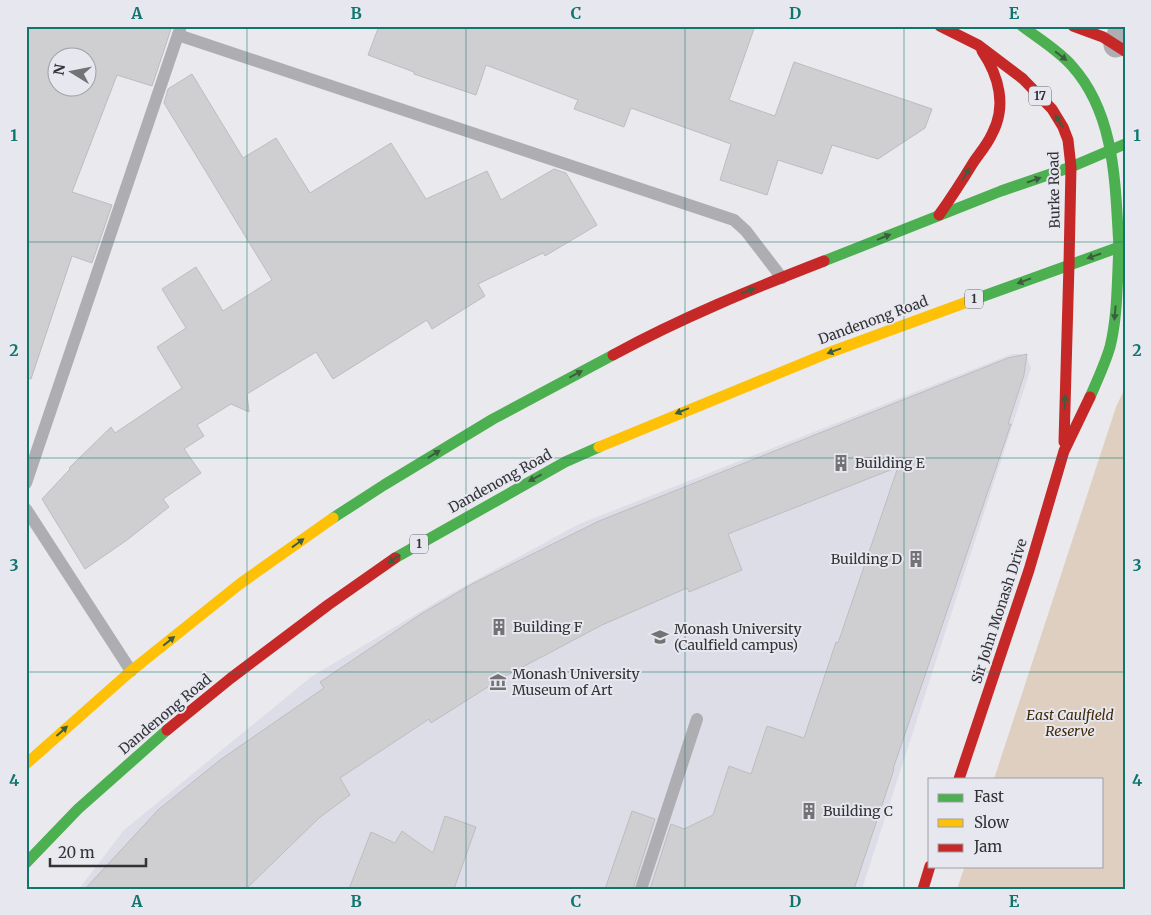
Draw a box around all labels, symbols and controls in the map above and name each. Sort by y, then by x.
text: A [130,3,143,23]
text: B [350,3,362,23]
text: C [571,3,581,23]
text: D [789,3,801,23]
text: E [1009,3,1020,23]
north arrow [48,48,98,98]
one-way arrow [1054,51,1068,61]
text: N [49,63,69,77]
road number: 17 [1029,86,1051,105]
one-way arrow [1054,114,1064,127]
text: 1 [10,125,18,145]
text: 1 [1133,125,1141,145]
street label: Burke Road [1044,151,1064,229]
one-way arrow [961,167,971,181]
one-way arrow [1027,176,1042,183]
one-way arrow [877,233,892,241]
one-way arrow [1086,252,1101,260]
one-way arrow [1016,278,1031,285]
one-way arrow [741,287,756,295]
road number: 1 [965,290,983,308]
street label: Dandenong Road [816,292,931,348]
one-way arrow [1111,305,1119,321]
text: 2 [9,340,19,360]
text: 2 [1132,340,1142,360]
one-way arrow [826,348,841,355]
one-way arrow [568,370,583,378]
one-way arrow [1061,394,1069,410]
one-way arrow [675,407,690,415]
street label: Dandenong Road [445,445,555,517]
one-way arrow [428,449,441,458]
building icon: Building E [831,453,851,473]
place label: Building E [855,454,925,472]
one-way arrow [528,474,542,483]
road number: 1 [410,534,428,554]
street label: Sir John Monash Drive [967,536,1031,686]
one-way arrow [291,538,305,548]
building icon: Building D [906,549,926,569]
place label: Building D [831,550,902,568]
one-way arrow [387,554,400,564]
text: 3 [9,555,19,575]
text: 3 [1132,555,1142,575]
building icon: Building F [489,617,509,637]
place label: Building F [513,618,583,636]
place label: Monash University (Caulfield campus) [674,620,803,654]
school or university icon: Monash University (Caulfield campus) [650,627,670,647]
one-way arrow [162,635,175,646]
place label: Monash University Museum of Art [512,665,641,699]
street label: Dandenong Road [115,670,215,758]
museum icon: Monash University Museum of Art [488,672,508,692]
park label: East Caulfield Reserve [1026,706,1114,740]
one-way arrow [56,725,68,737]
text: 4 [9,770,19,790]
text: 4 [1132,770,1142,790]
legend [928,778,1104,868]
text: Fast [974,787,1004,806]
building icon: Building C [799,801,819,821]
place label: Building C [823,802,893,820]
text: Slow [974,813,1009,832]
scale bar [50,835,146,867]
text: Jam [973,837,1002,856]
text: 20 m [58,843,95,862]
text: A [130,891,143,911]
text: B [350,891,362,911]
text: C [571,891,581,911]
text: D [789,891,801,911]
text: E [1009,891,1020,911]

